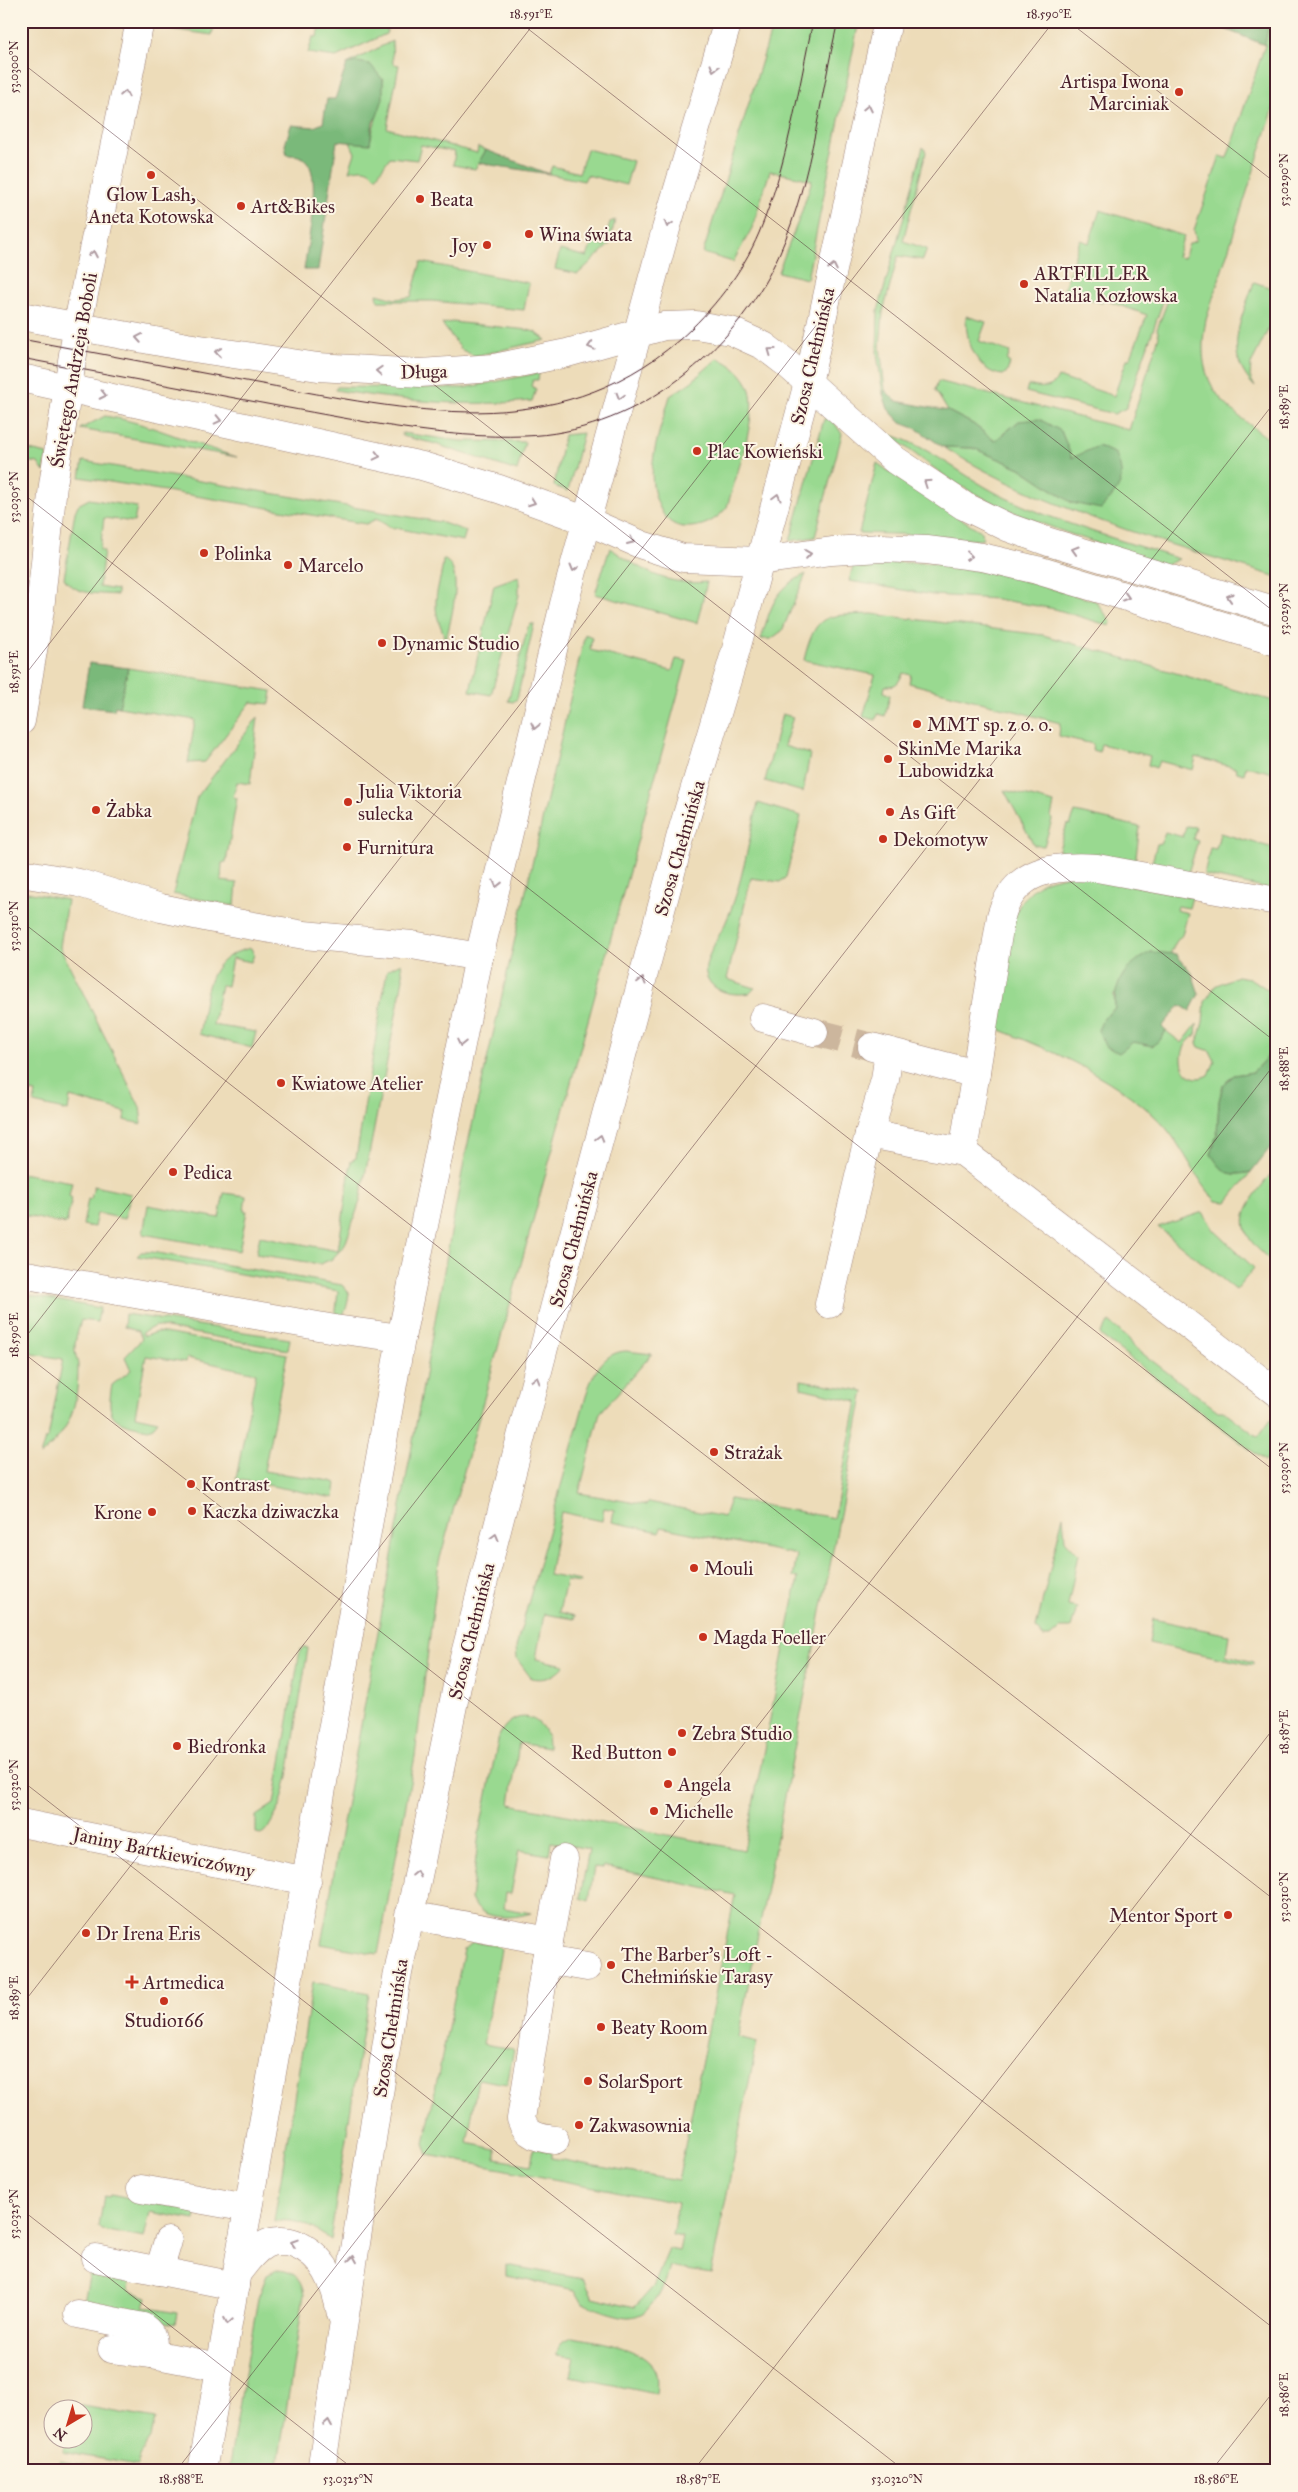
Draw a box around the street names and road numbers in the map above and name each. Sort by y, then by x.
street label: Świętego Andrzeja Boboli [44,270,103,470]
street label: Szosa Chełmińska [786,284,840,427]
street label: Długa [400,360,449,384]
street label: Szosa Chełmińska [649,777,710,919]
street label: Szosa Chełmińska [544,1168,603,1310]
street label: Szosa Chełmińska [443,1559,500,1702]
street label: Janiny Bartkiewiczówny [69,1822,258,1884]
street label: Szosa Chełmińska [368,1956,413,2099]

